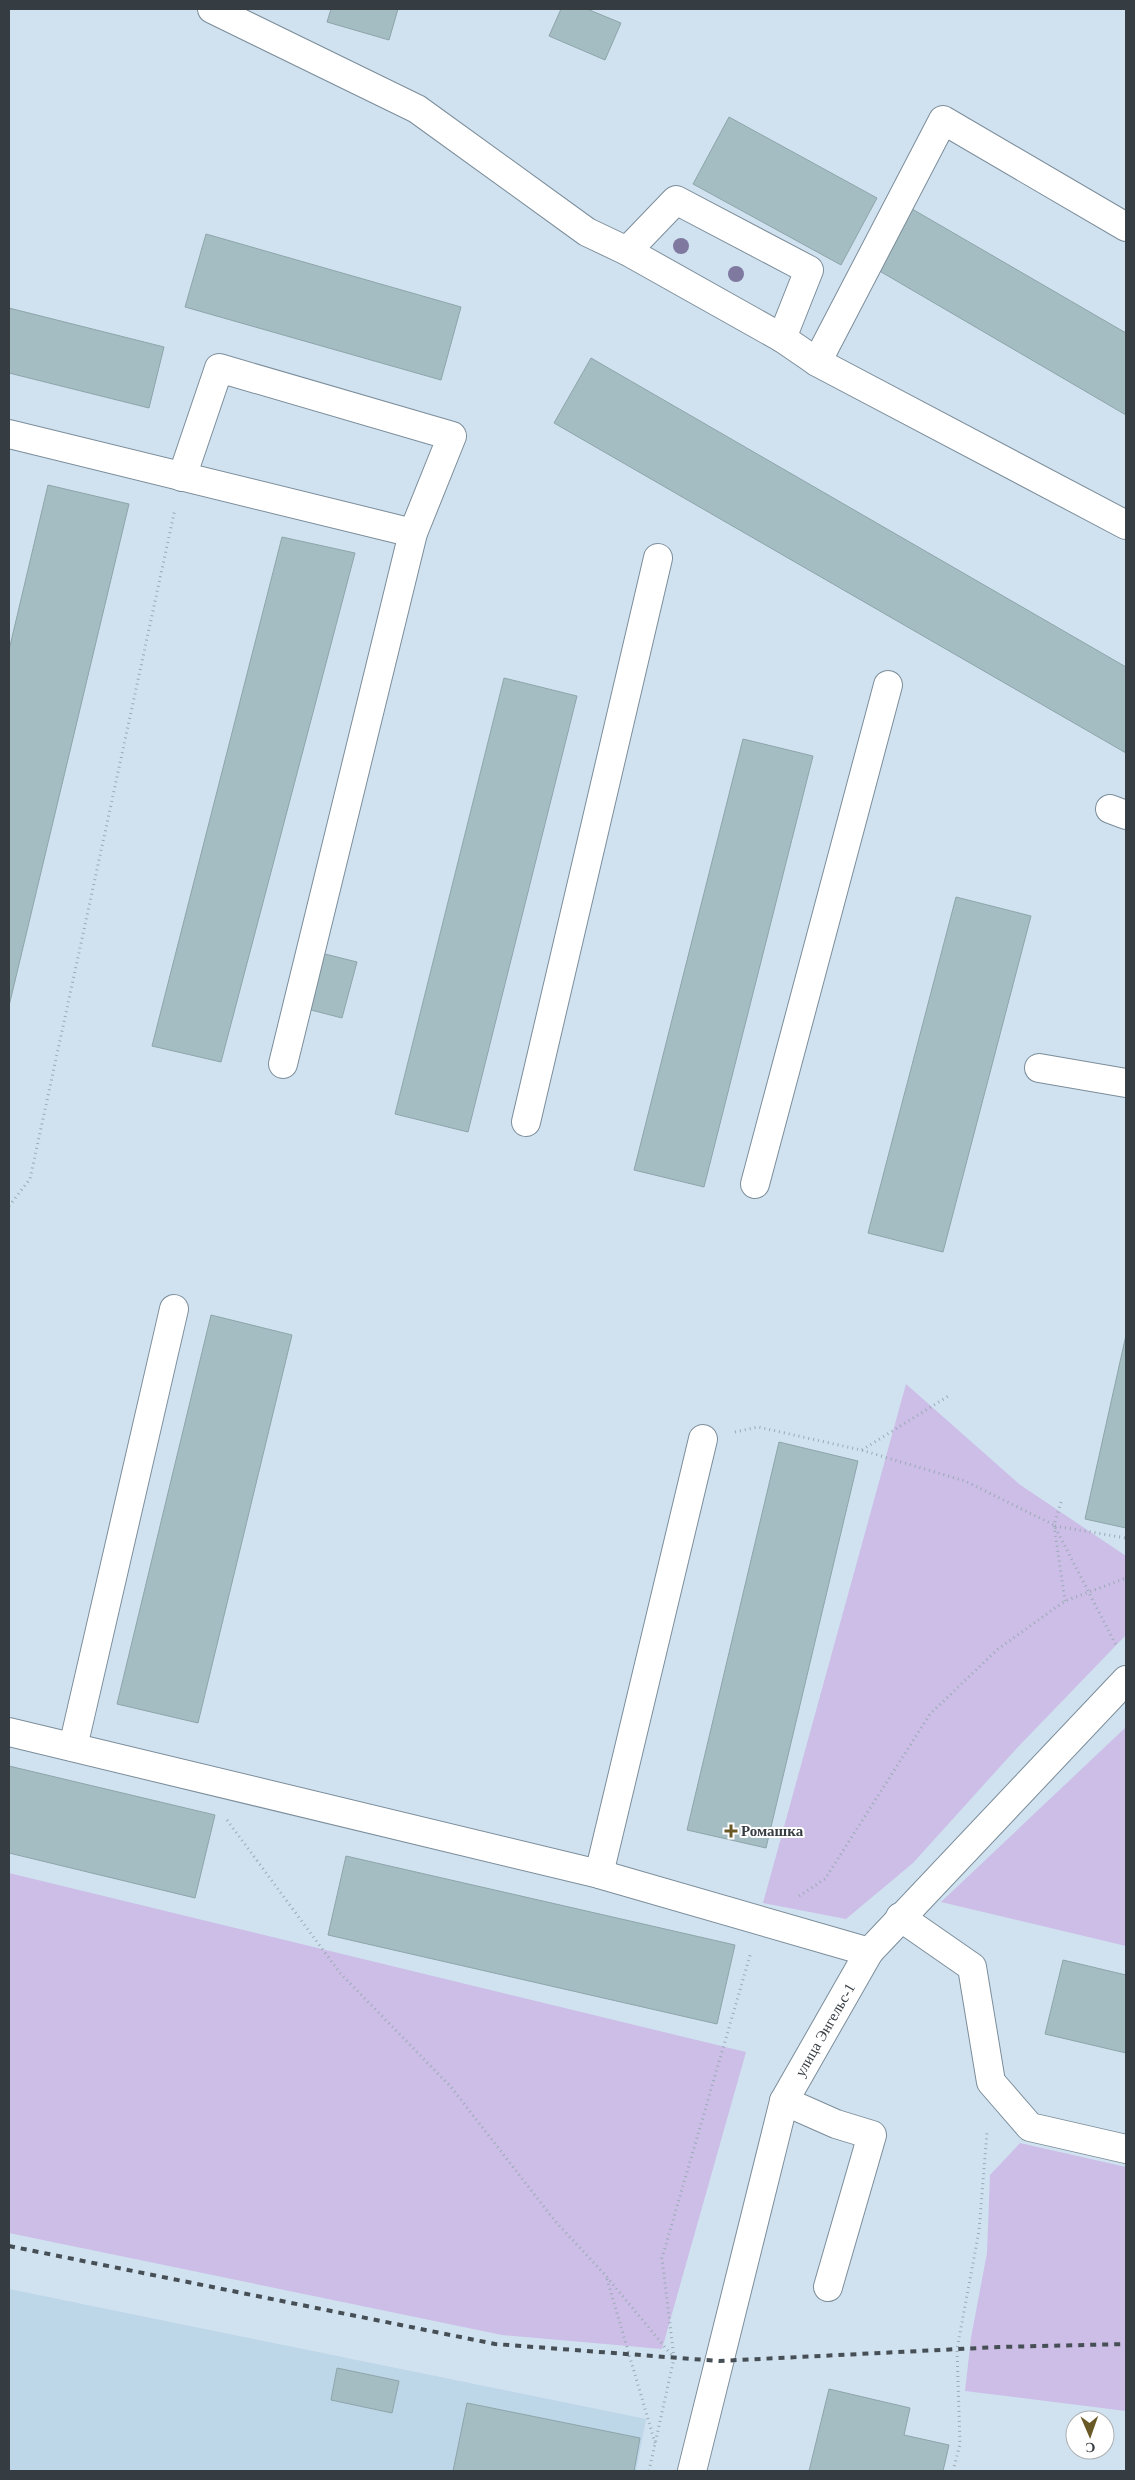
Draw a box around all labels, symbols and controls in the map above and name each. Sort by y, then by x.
place label: Ромашка [741,1823,804,1839]
marker: Ромашка [725,1825,737,1837]
street label: улица Энгельс-1 [792,1981,858,2079]
north arrow [1065,2410,1115,2460]
text: С [1085,2440,1096,2455]

